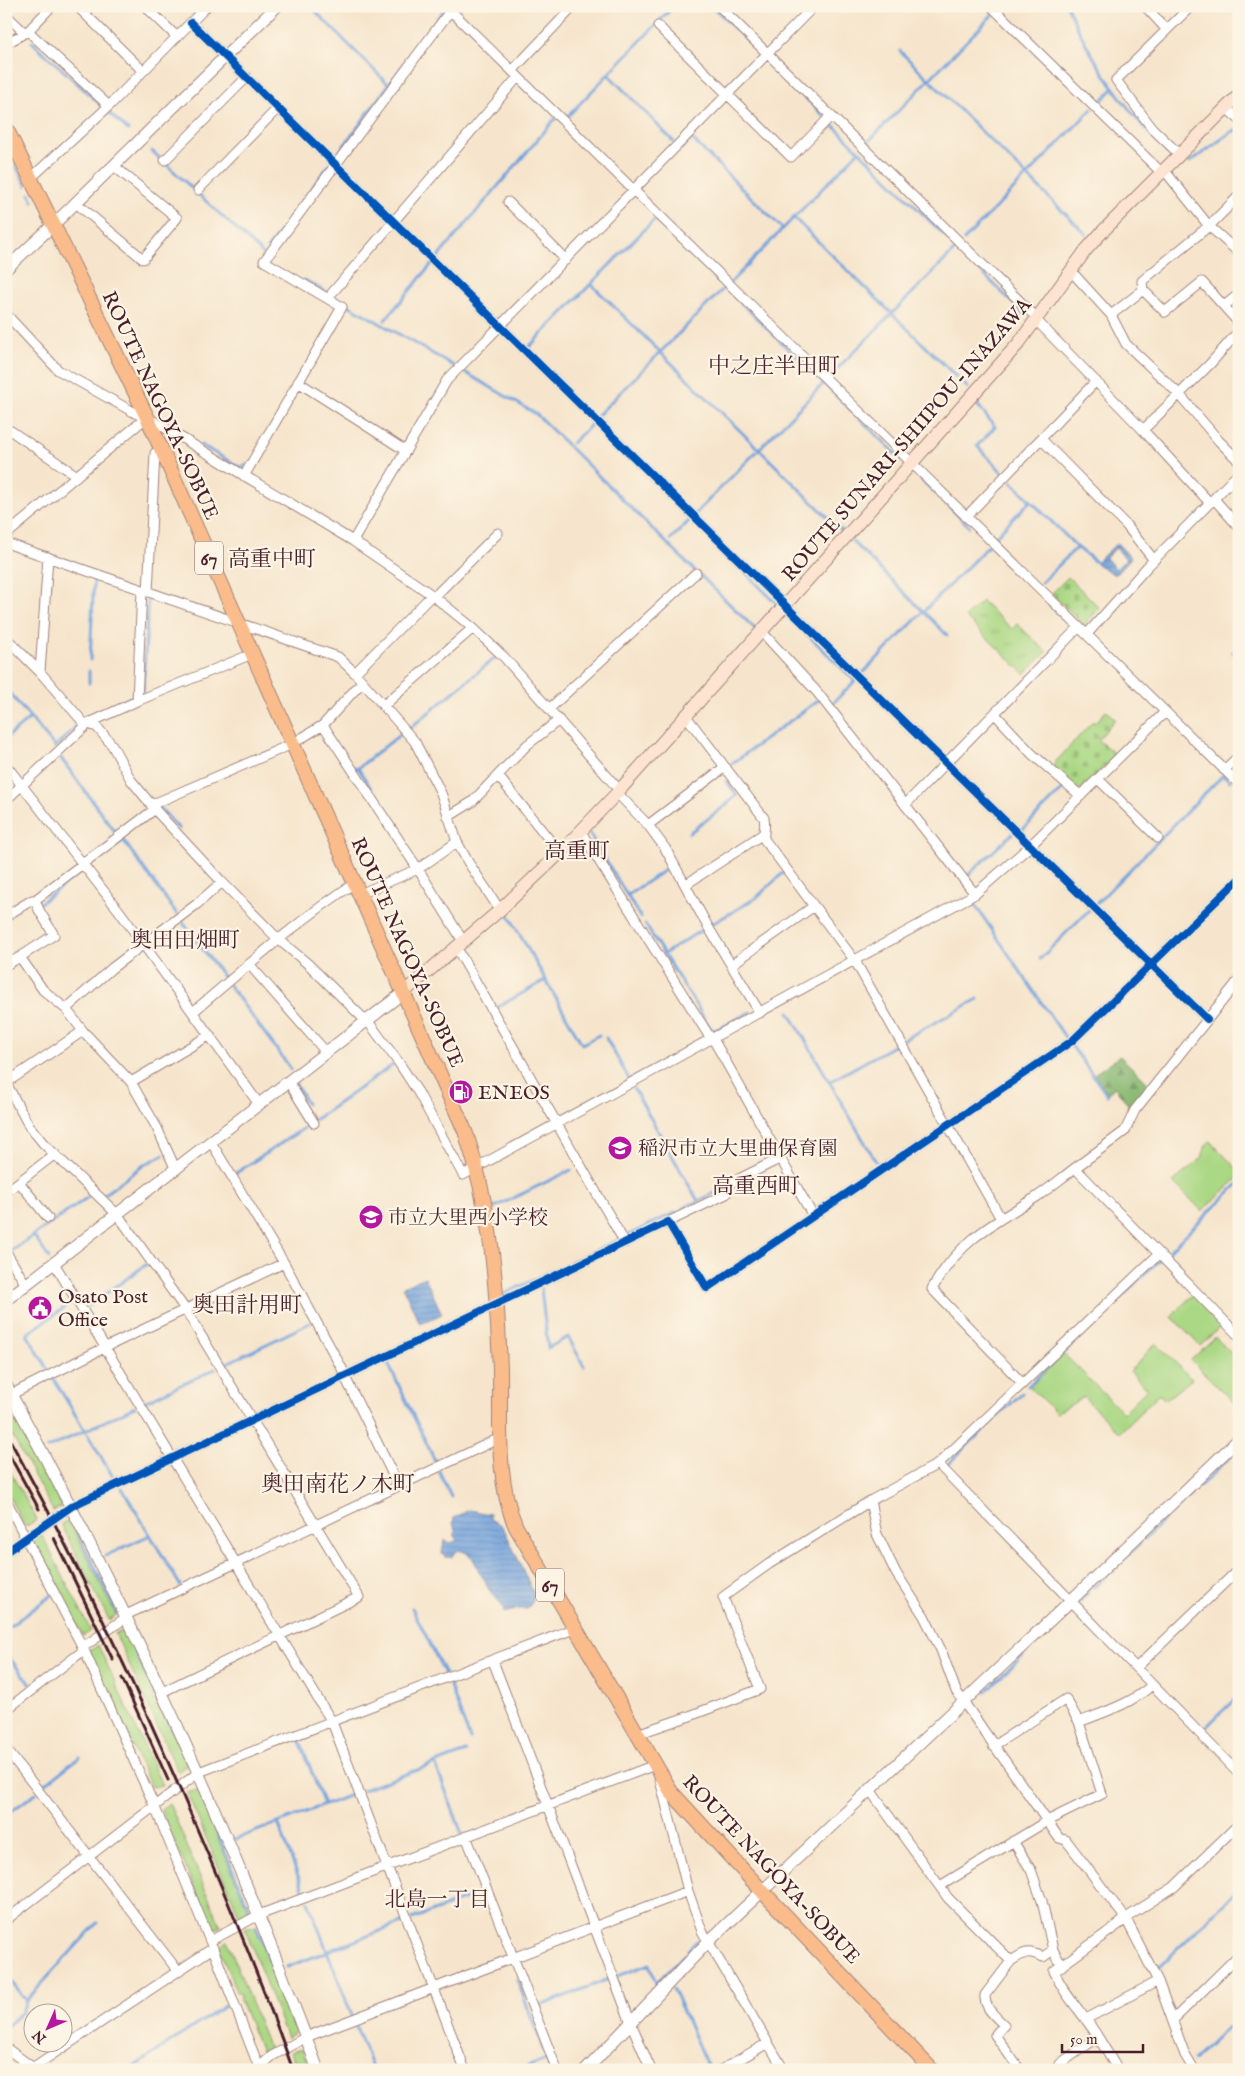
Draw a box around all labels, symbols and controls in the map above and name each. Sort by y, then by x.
street label: ROUTE NAGOYA-SOBUE [96,287,224,524]
street label: ROUTE SUNARI-SHIIPOU-INAZAWA [777,293,1038,587]
district label: 中之庄半田町 [708,353,840,381]
road number: 67 [195,542,223,574]
district label: 高重中町 [228,546,316,574]
street label: ROUTE NAGOYA-SOBUE [344,834,469,1072]
district label: 高重町 [544,838,610,866]
district label: 奥田田畑町 [130,927,240,955]
fuel station icon: ENEOS [448,1079,474,1105]
place label: ENEOS [478,1081,550,1106]
school or university icon: 稲沢市立大里曲保育園 [607,1135,633,1161]
place label: 稲沢市立大里曲保育園 [638,1137,838,1162]
district label: 高重西町 [712,1173,800,1201]
school or university icon: 市立大里西小学校 [358,1204,384,1230]
place label: 市立大里西小学校 [388,1206,548,1231]
place label: Osato Post Office [58,1285,148,1333]
district label: 奥田計用町 [192,1292,302,1320]
public building icon: Osato Post Office [27,1295,53,1321]
district label: 奥田南花ノ木町 [261,1471,415,1499]
road number: 67 [536,1568,564,1602]
street label: ROUTE NAGOYA-SOBUE [677,1770,865,1970]
district label: 北島一丁目 [385,1887,490,1914]
north arrow [22,2004,72,2054]
scale bar [1062,2021,1144,2053]
text: N [29,2026,51,2048]
text: 50 m [1070,2030,1098,2049]

